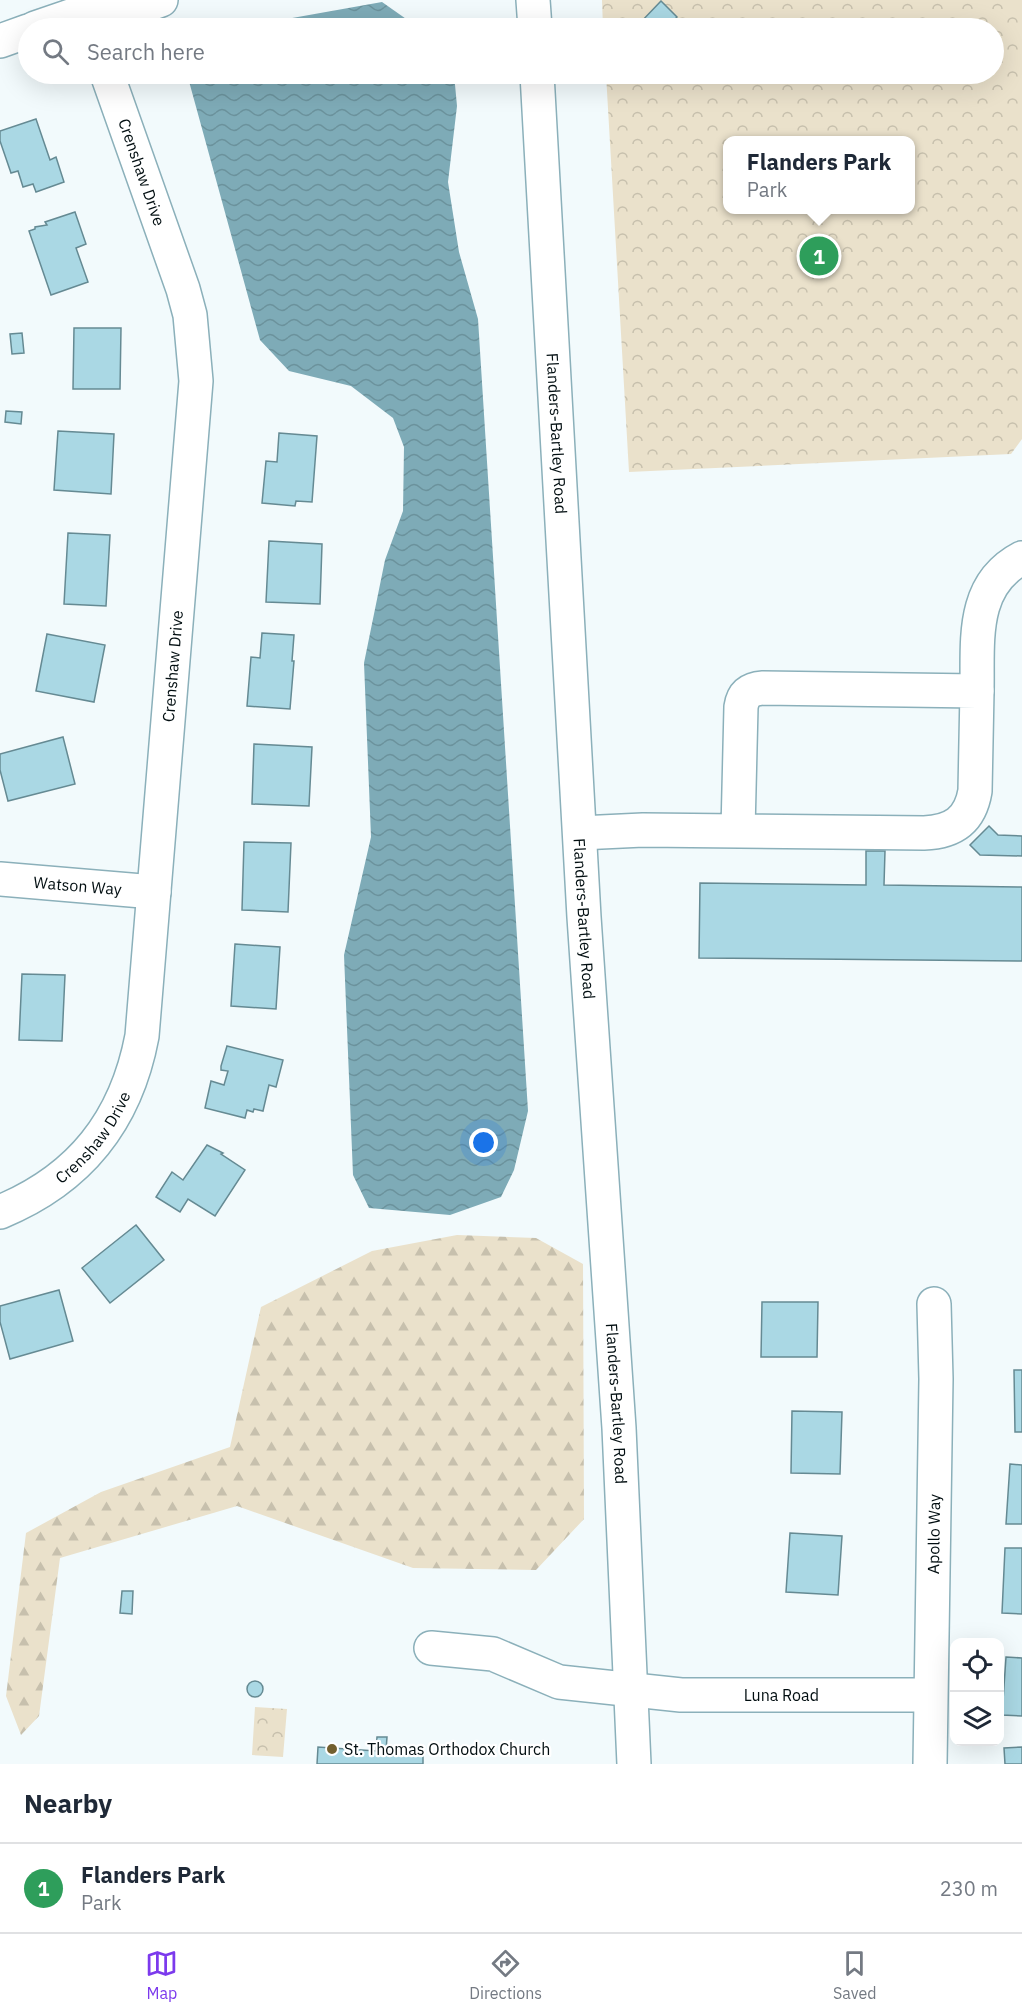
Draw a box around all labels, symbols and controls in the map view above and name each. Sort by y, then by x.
search box [18,18,1004,84]
icon: search [39,35,72,68]
text: Search here [87,37,205,66]
street label: Crenshaw Drive [114,116,170,228]
popup [723,136,915,214]
text: Flanders Park [747,147,891,176]
text: Park [747,176,787,203]
pin: 1 [800,234,838,278]
street label: Flanders-Bartley Road [543,352,572,514]
street label: Crenshaw Drive [158,609,187,723]
street label: Flanders-Bartley Road [570,838,600,1000]
street label: Watson Way [33,872,123,899]
street label: Crenshaw Drive [51,1088,135,1188]
your location [469,1128,498,1157]
street label: Flanders-Bartley Road [602,1322,631,1484]
street label: Apollo Way [923,1494,944,1574]
map controls [950,1638,1004,1746]
button: locate [950,1638,1004,1692]
street label: Luna Road [744,1685,819,1705]
button: layers [950,1692,1004,1746]
place label: St. Thomas Orthodox Church [344,1739,550,1759]
marker: St. Thomas Orthodox Church [325,1742,339,1756]
text: Nearby [24,1786,112,1820]
text: Flanders Park [81,1860,225,1889]
text: 1 [38,1875,50,1902]
text: 230 m [940,1875,998,1902]
text: Park [81,1889,121,1916]
tab: Map [145,1947,178,2003]
tab: Directions [469,1947,542,2003]
tab: Saved [833,1947,877,2003]

